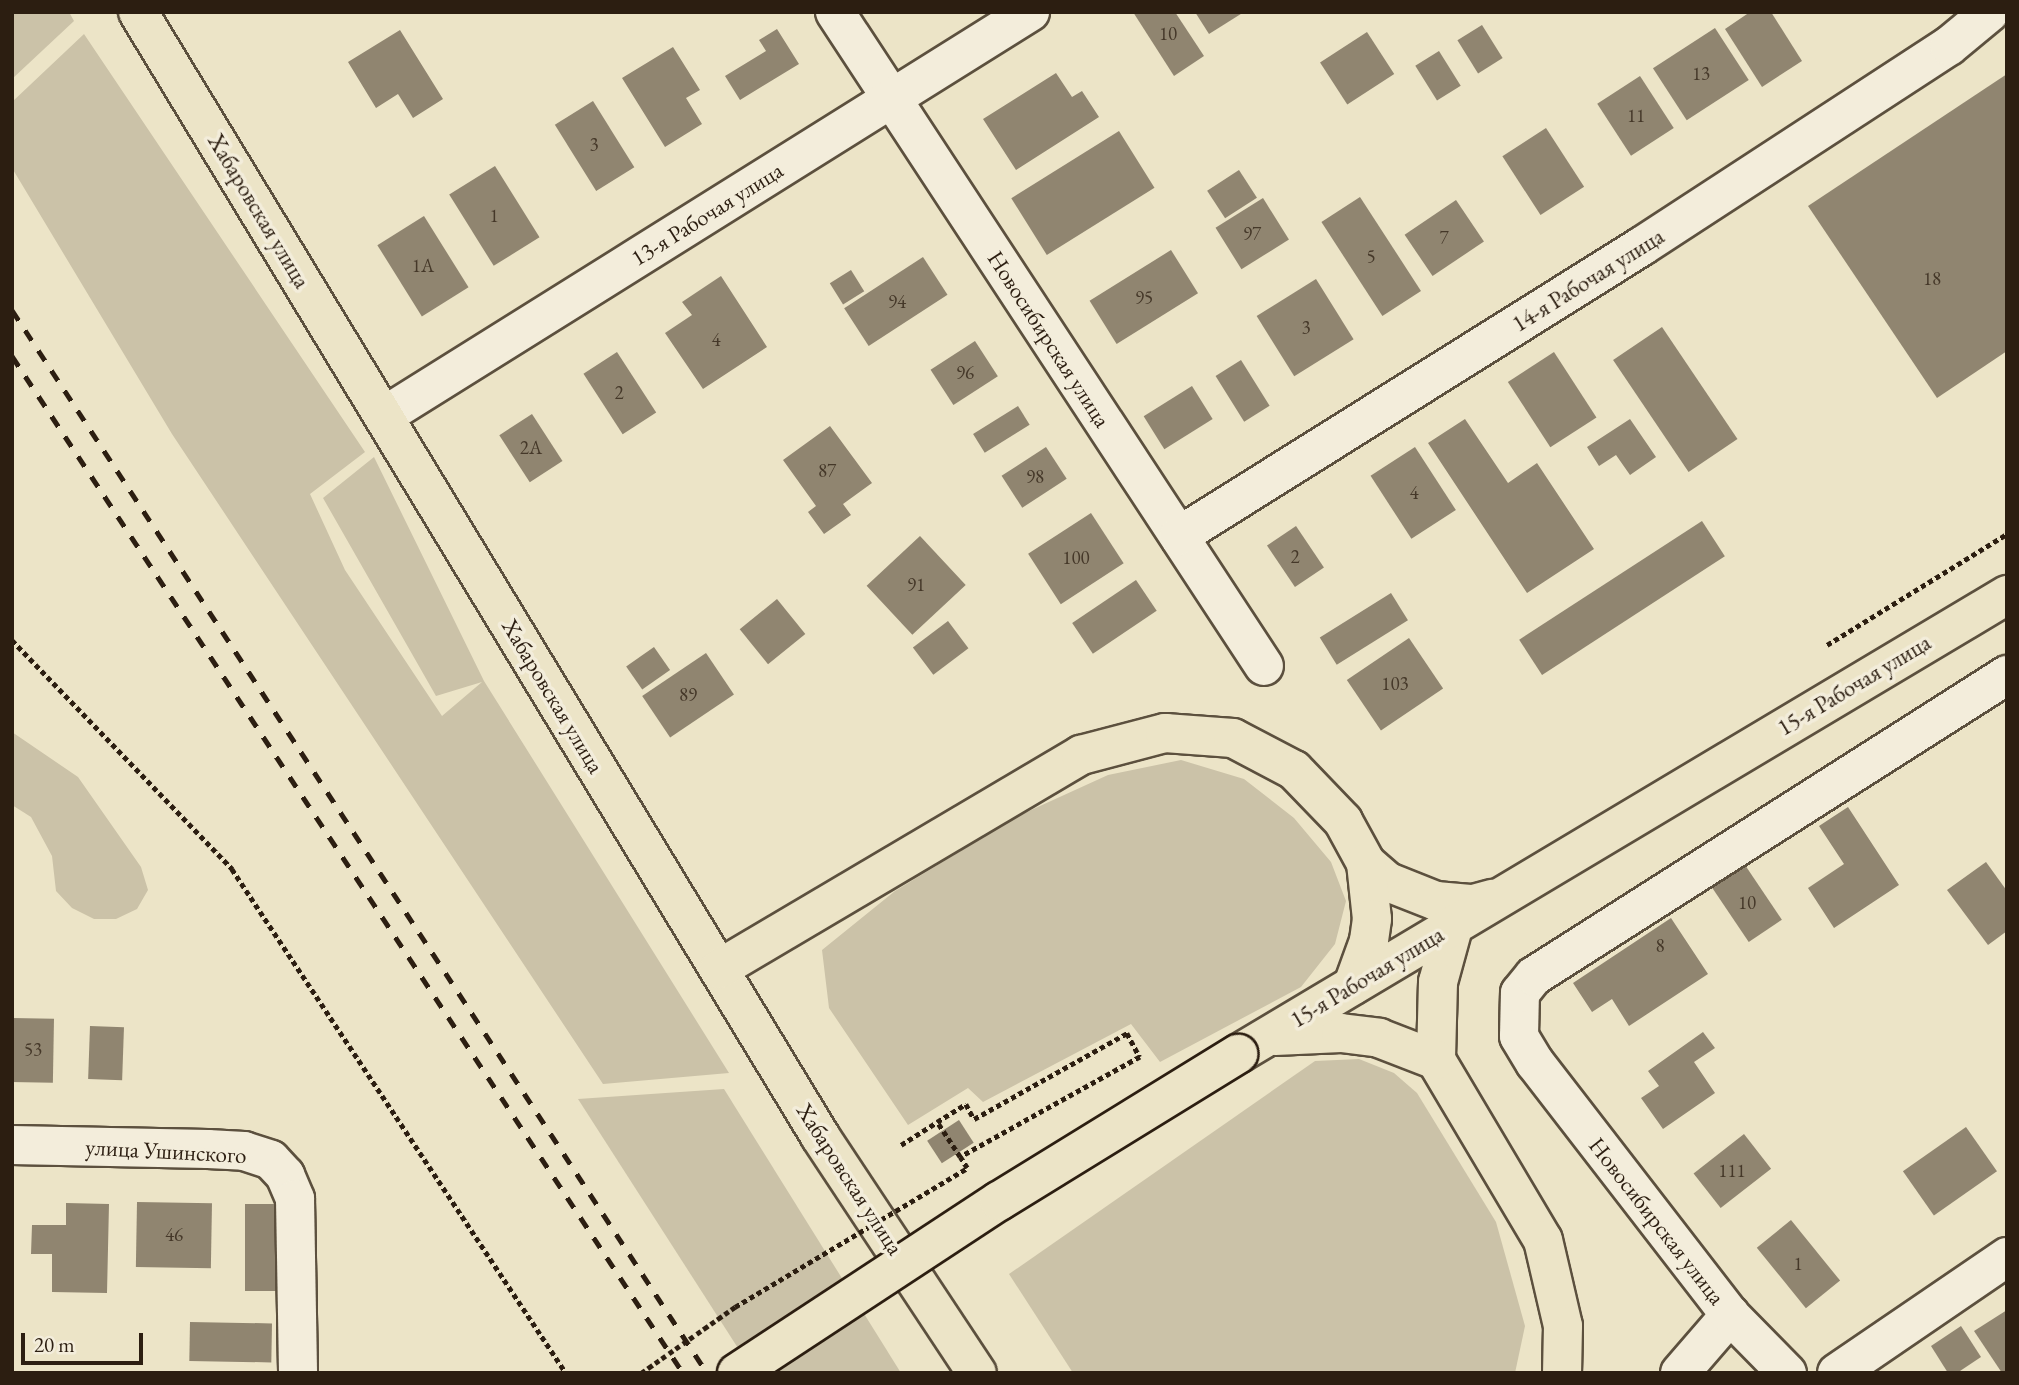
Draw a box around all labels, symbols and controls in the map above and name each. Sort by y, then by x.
house number: 10 [1159,23,1177,45]
house number: 13 [1692,63,1710,85]
house number: 11 [1627,105,1645,127]
street label: Хабаровская улица [202,129,316,293]
house number: 3 [589,134,599,156]
street label: 13-я Рабочая улица [626,156,788,272]
house number: 1 [489,205,499,227]
street label: 14-я Рабочая улица [1507,222,1669,338]
house number: 97 [1243,223,1261,245]
house number: 7 [1439,227,1449,249]
street label: Новосибирская улица [982,246,1116,432]
house number: 5 [1366,246,1376,268]
house number: 1А [412,255,434,277]
house number: 18 [1923,268,1941,290]
house number: 95 [1135,287,1153,309]
house number: 94 [888,291,906,313]
house number: 3 [1301,317,1311,339]
house number: 4 [711,329,721,351]
house number: 96 [956,362,974,384]
house number: 2 [614,382,624,404]
house number: 2А [520,437,542,459]
house number: 87 [818,460,836,482]
house number: 98 [1026,466,1044,488]
house number: 4 [1409,482,1419,504]
house number: 2 [1290,546,1300,568]
house number: 100 [1062,547,1090,569]
house number: 91 [907,574,925,596]
street label: Хабаровская улица [496,614,610,778]
street label: 15-я Рабочая улица [1772,628,1936,742]
house number: 103 [1381,673,1409,695]
house number: 89 [679,684,697,706]
house number: 10 [1738,892,1756,914]
street label: 15-я Рабочая улица [1285,920,1449,1034]
house number: 8 [1655,935,1665,957]
house number: 53 [24,1039,42,1061]
street label: Хабаровская улица [791,1098,909,1260]
street label: Новосибирская улица [1583,1132,1731,1310]
street label: улица Ушинского [85,1133,247,1169]
house number: 111 [1718,1160,1746,1182]
house number: 46 [165,1224,183,1246]
house number: 1 [1793,1253,1803,1275]
scale bar [24,1318,147,1362]
text: 20 m [34,1331,75,1358]

